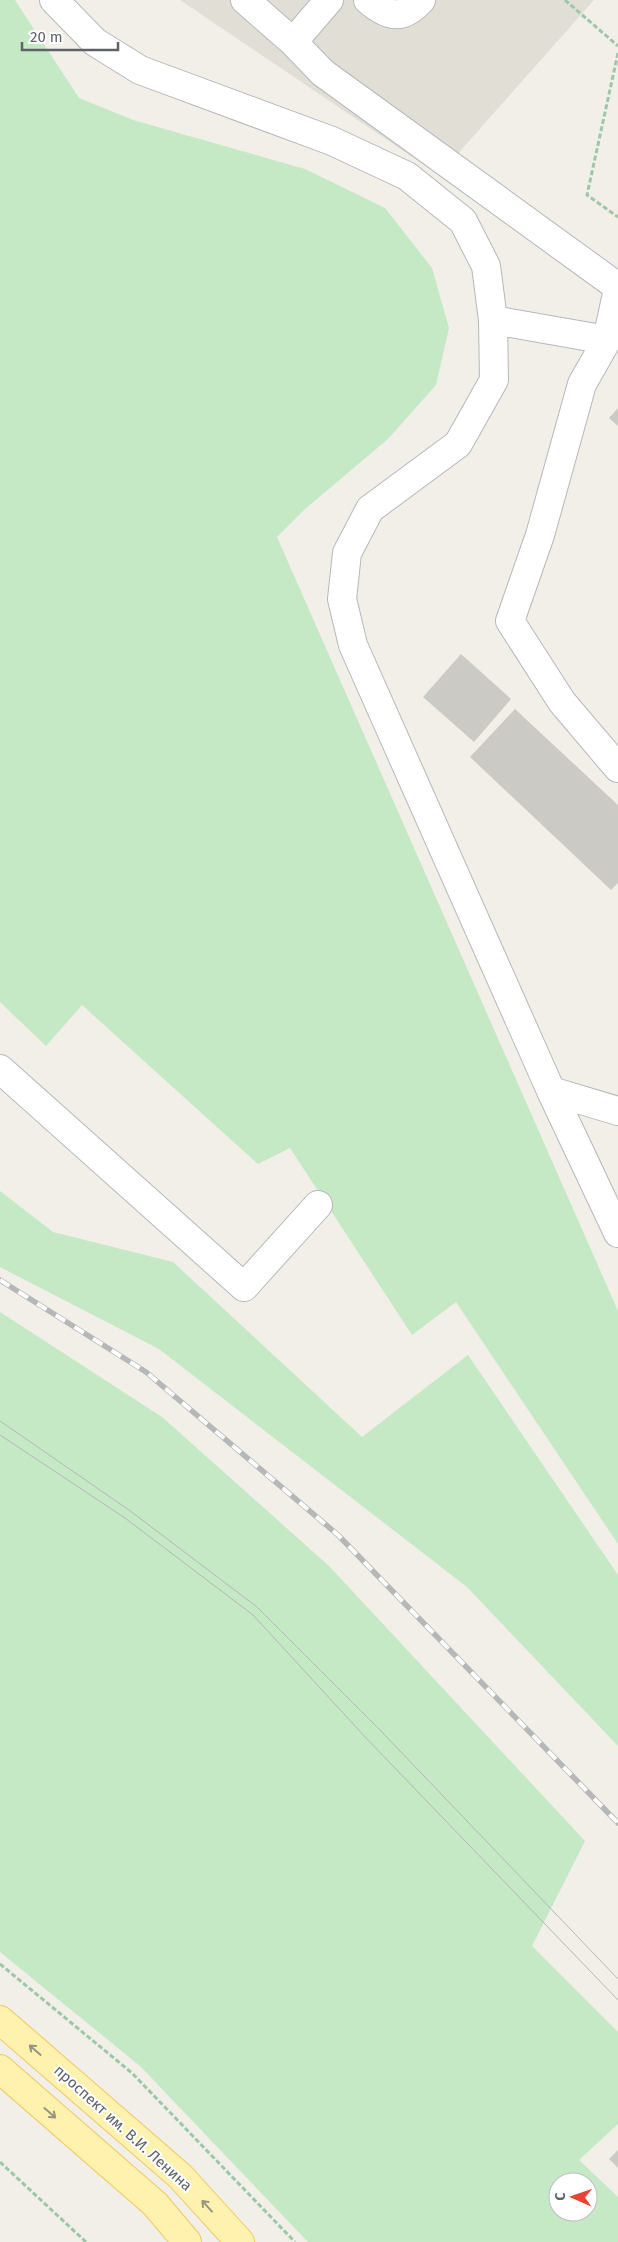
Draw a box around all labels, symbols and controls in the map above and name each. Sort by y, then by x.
scale bar [22,20,119,52]
text: 20 m [30,28,63,46]
one-way arrow [28,2044,41,2056]
street label: проспект им. В.И. Ленина [50,2061,196,2195]
one-way arrow [43,2107,56,2118]
north arrow [548,2172,598,2222]
text: С [552,2192,569,2201]
one-way arrow [201,2199,213,2212]

